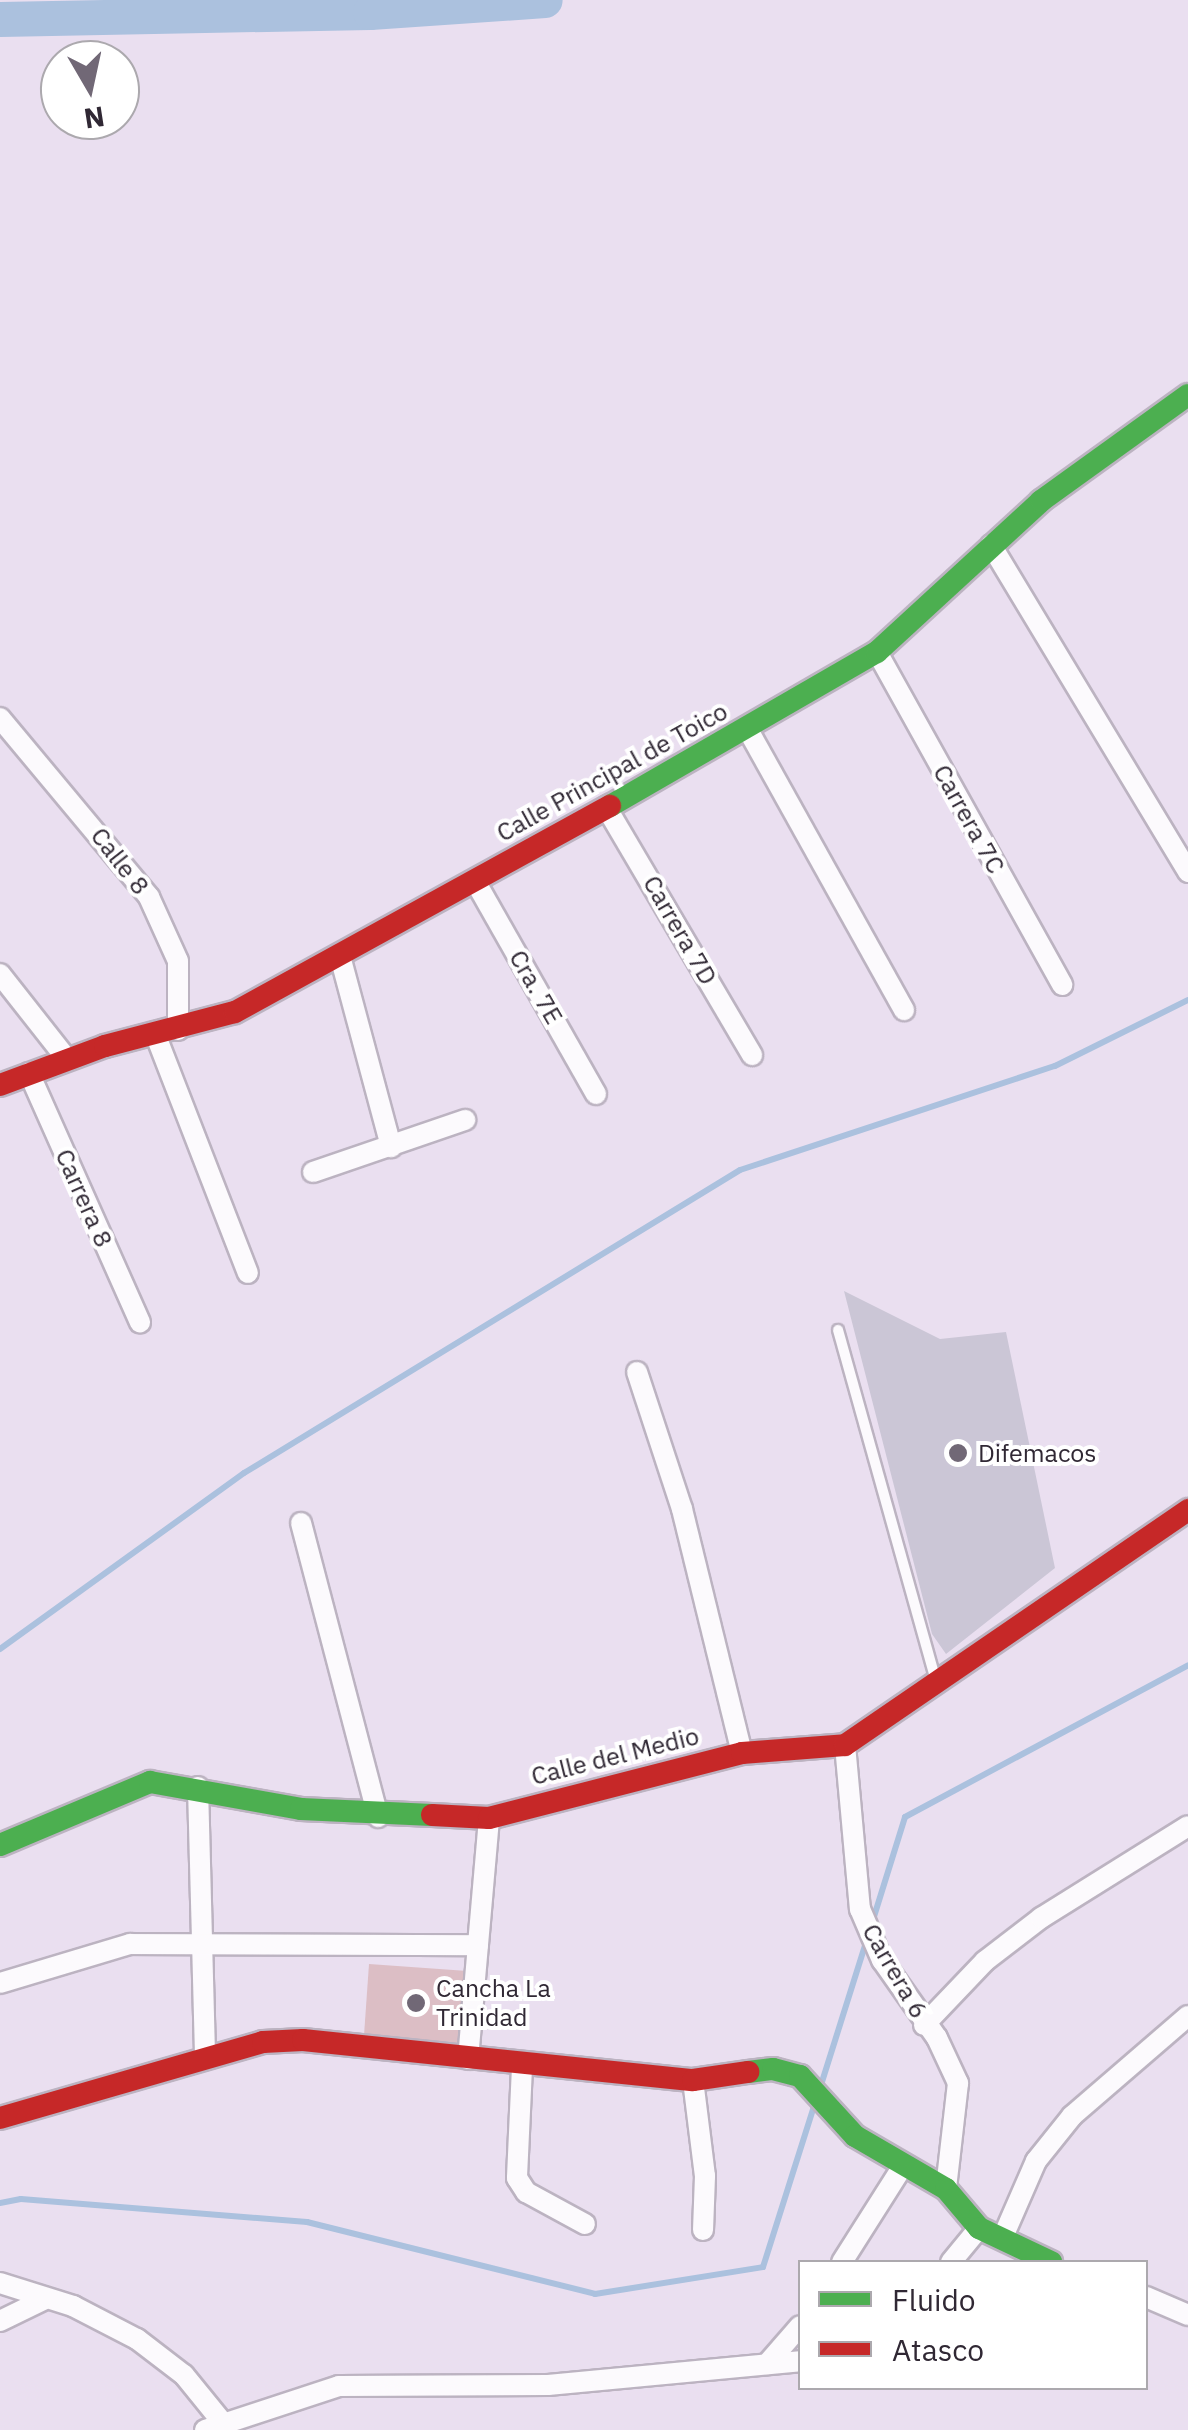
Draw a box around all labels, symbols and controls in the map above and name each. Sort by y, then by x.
north arrow [40,40,140,140]
text: N [82,98,107,138]
street label: Calle Principal de Toico [491,696,733,848]
street label: Carrera 7C [927,759,1011,879]
street label: Calle 8 [84,821,156,901]
street label: Carrera 7D [637,870,723,990]
street label: Cra. 7E [503,945,569,1029]
street label: Carrera 8 [49,1144,119,1252]
place label: Difemacos [978,1438,1097,1468]
marker: Difemacos [947,1442,969,1464]
street label: Calle del Medio [528,1721,702,1791]
street label: Carrera 6 [856,1918,934,2024]
place label: Cancha La Trinidad [436,1974,551,2033]
marker: Cancha La Trinidad [405,1992,427,2014]
legend [798,2260,1148,2390]
text: Fluido [892,2280,976,2319]
text: Atasco [892,2330,984,2369]

